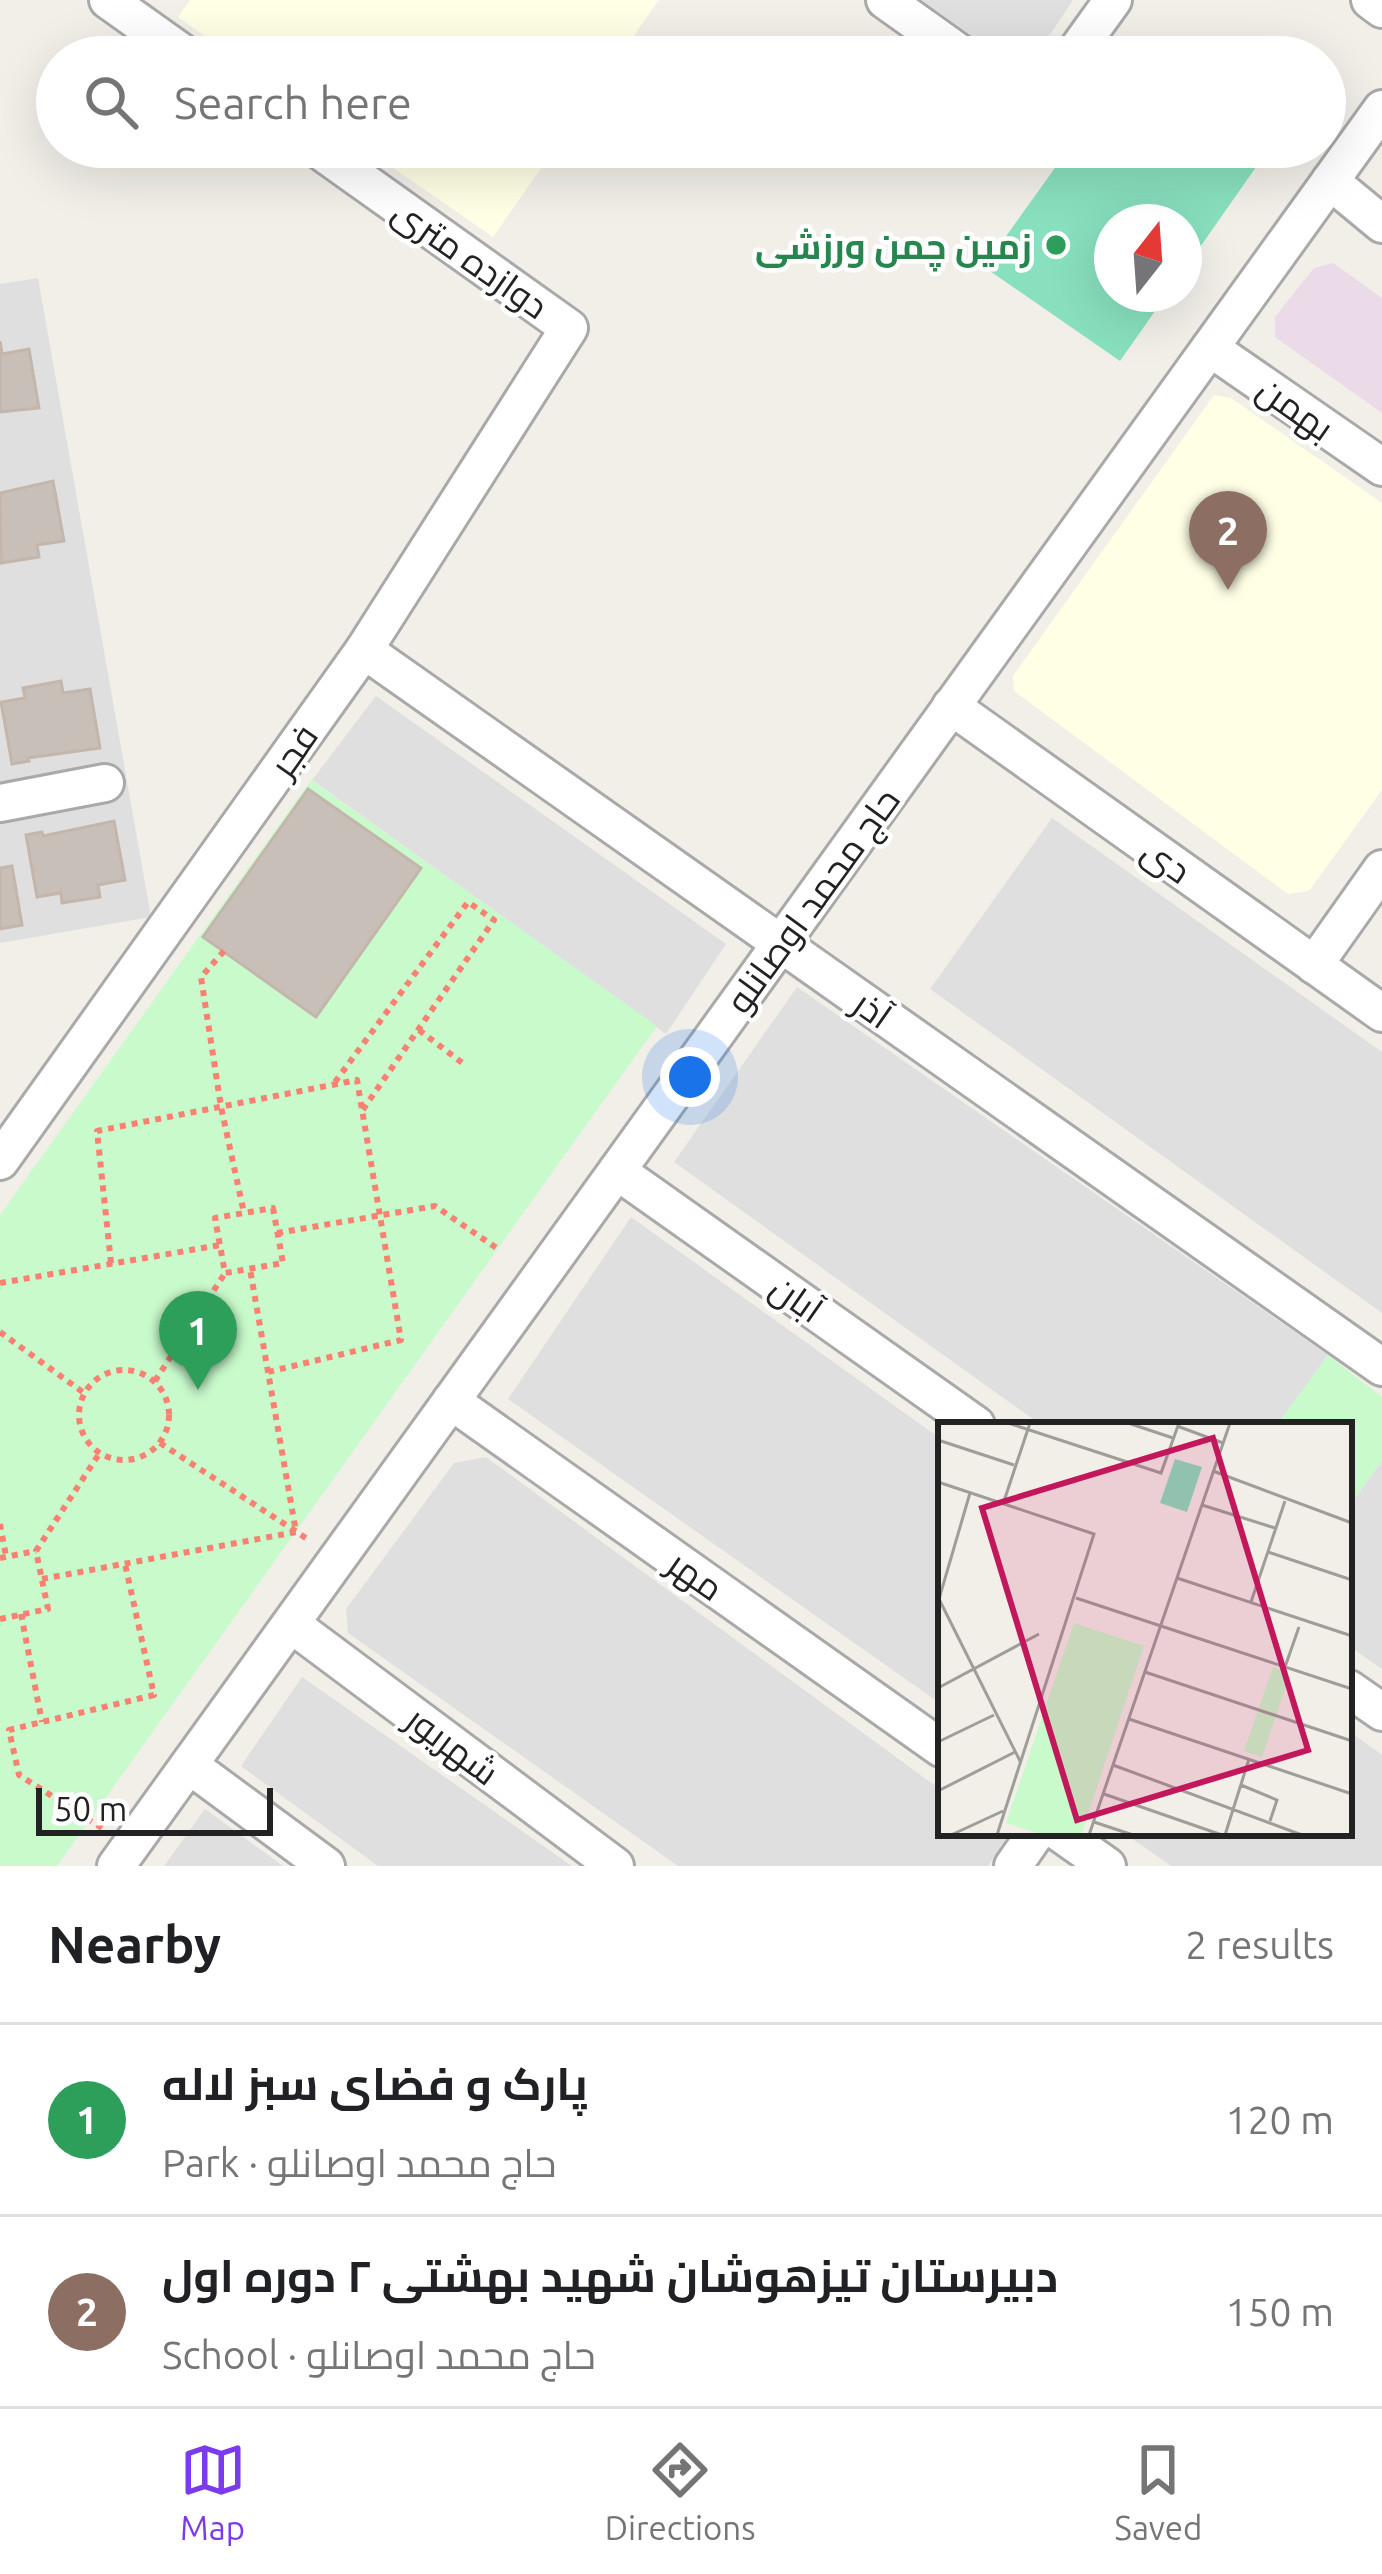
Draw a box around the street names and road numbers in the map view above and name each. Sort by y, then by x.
street label: دوازده متری [385,190,556,328]
street label: بهمن [1249,367,1342,450]
street label: فجر [259,716,326,786]
street label: حاج محمد اوصانلو [717,780,911,1023]
street label: دی [1134,829,1199,893]
street label: آذر [844,981,900,1037]
street label: آبان [762,1266,831,1332]
street label: مهر [658,1541,731,1610]
street label: شهریور [396,1696,507,1794]

